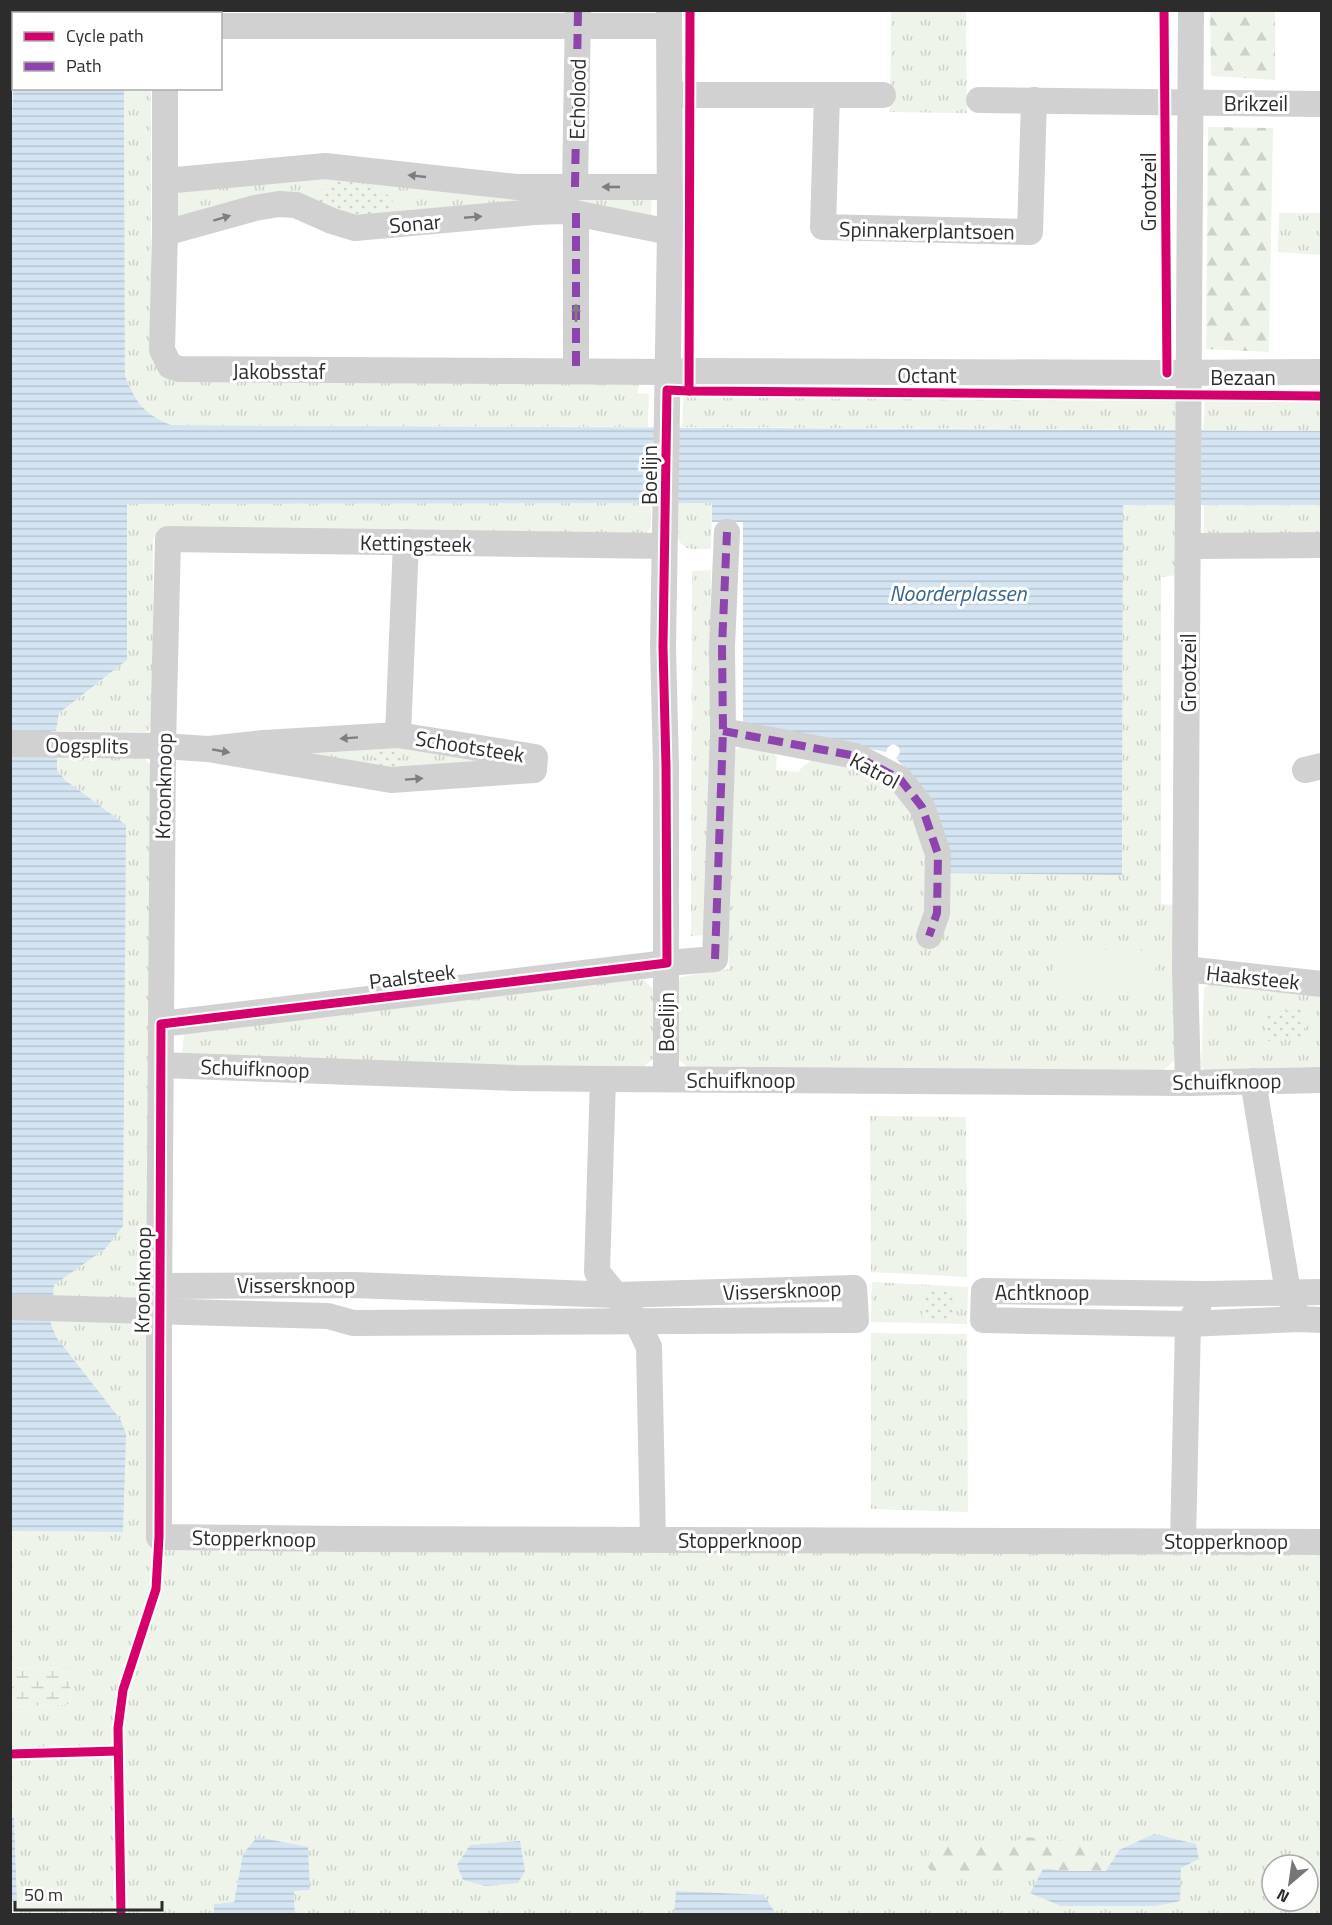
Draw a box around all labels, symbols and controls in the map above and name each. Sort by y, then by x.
legend [12,12,222,90]
text: Cycle path [66,22,144,49]
text: Path [66,52,102,79]
street label: Echolood [560,58,594,140]
street label: Brikzeil [1224,87,1288,119]
street label: Grootzeil [1132,152,1164,232]
one-way arrow [407,171,426,181]
one-way arrow [601,182,620,192]
street label: Sonar [388,205,442,241]
one-way arrow [464,212,483,222]
street label: Spinnakerplantsoen [839,212,1015,248]
one-way arrow [213,213,231,223]
one-way arrow [571,303,581,322]
street label: Jakobsstaf [233,355,325,387]
street label: Octant [897,359,957,391]
street label: Bezaan [1210,361,1276,393]
street label: Boelijn [633,445,665,505]
street label: Kettingsteek [360,526,472,560]
water label: Noorderplassen [890,576,1028,610]
street label: Grootzeil [1172,633,1204,713]
street label: Schootsteek [413,722,527,770]
street label: Oogsplits [45,728,129,762]
street label: Kroonknoop [146,732,180,840]
one-way arrow [340,733,359,742]
street label: Katrol [844,743,906,797]
one-way arrow [212,747,231,756]
one-way arrow [404,774,423,784]
street label: Paalsteek [367,955,457,997]
street label: Haaksteek [1205,956,1301,998]
street label: Boelijn [650,992,682,1052]
street label: Schuifknoop [200,1050,310,1086]
street label: Schuifknoop [686,1064,796,1096]
street label: Schuifknoop [1172,1064,1282,1098]
street label: Kroonknoop [125,1226,159,1334]
street label: Vissersknoop [237,1269,355,1301]
street label: Vissersknoop [722,1272,842,1308]
street label: Achtknoop [995,1276,1089,1308]
street label: Stopperknoop [192,1521,316,1555]
street label: Stopperknoop [678,1524,802,1556]
street label: Stopperknoop [1164,1525,1288,1557]
north arrow [1260,1853,1320,1913]
scale bar [15,1874,162,1912]
text: 50 m [24,1881,63,1908]
text: N [1272,1883,1293,1909]

